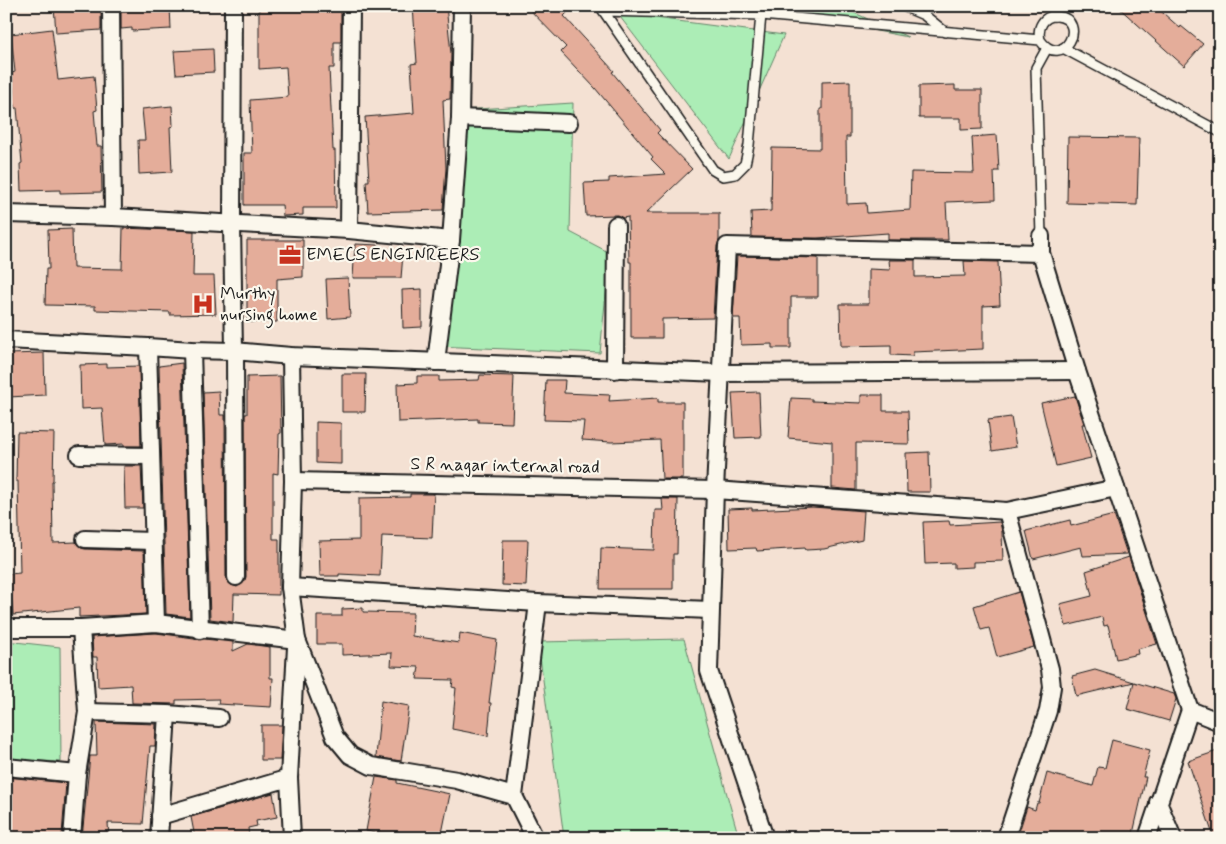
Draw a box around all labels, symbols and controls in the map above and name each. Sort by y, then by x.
office icon: EMECS ENGINREERS [277,242,303,268]
place label: EMECS ENGINREERS [306,243,479,267]
place label: Murthy nursing home [220,282,318,329]
hospital icon: Murthy nursing home [190,291,216,317]
street label: S R nagar internal road [410,452,600,480]

